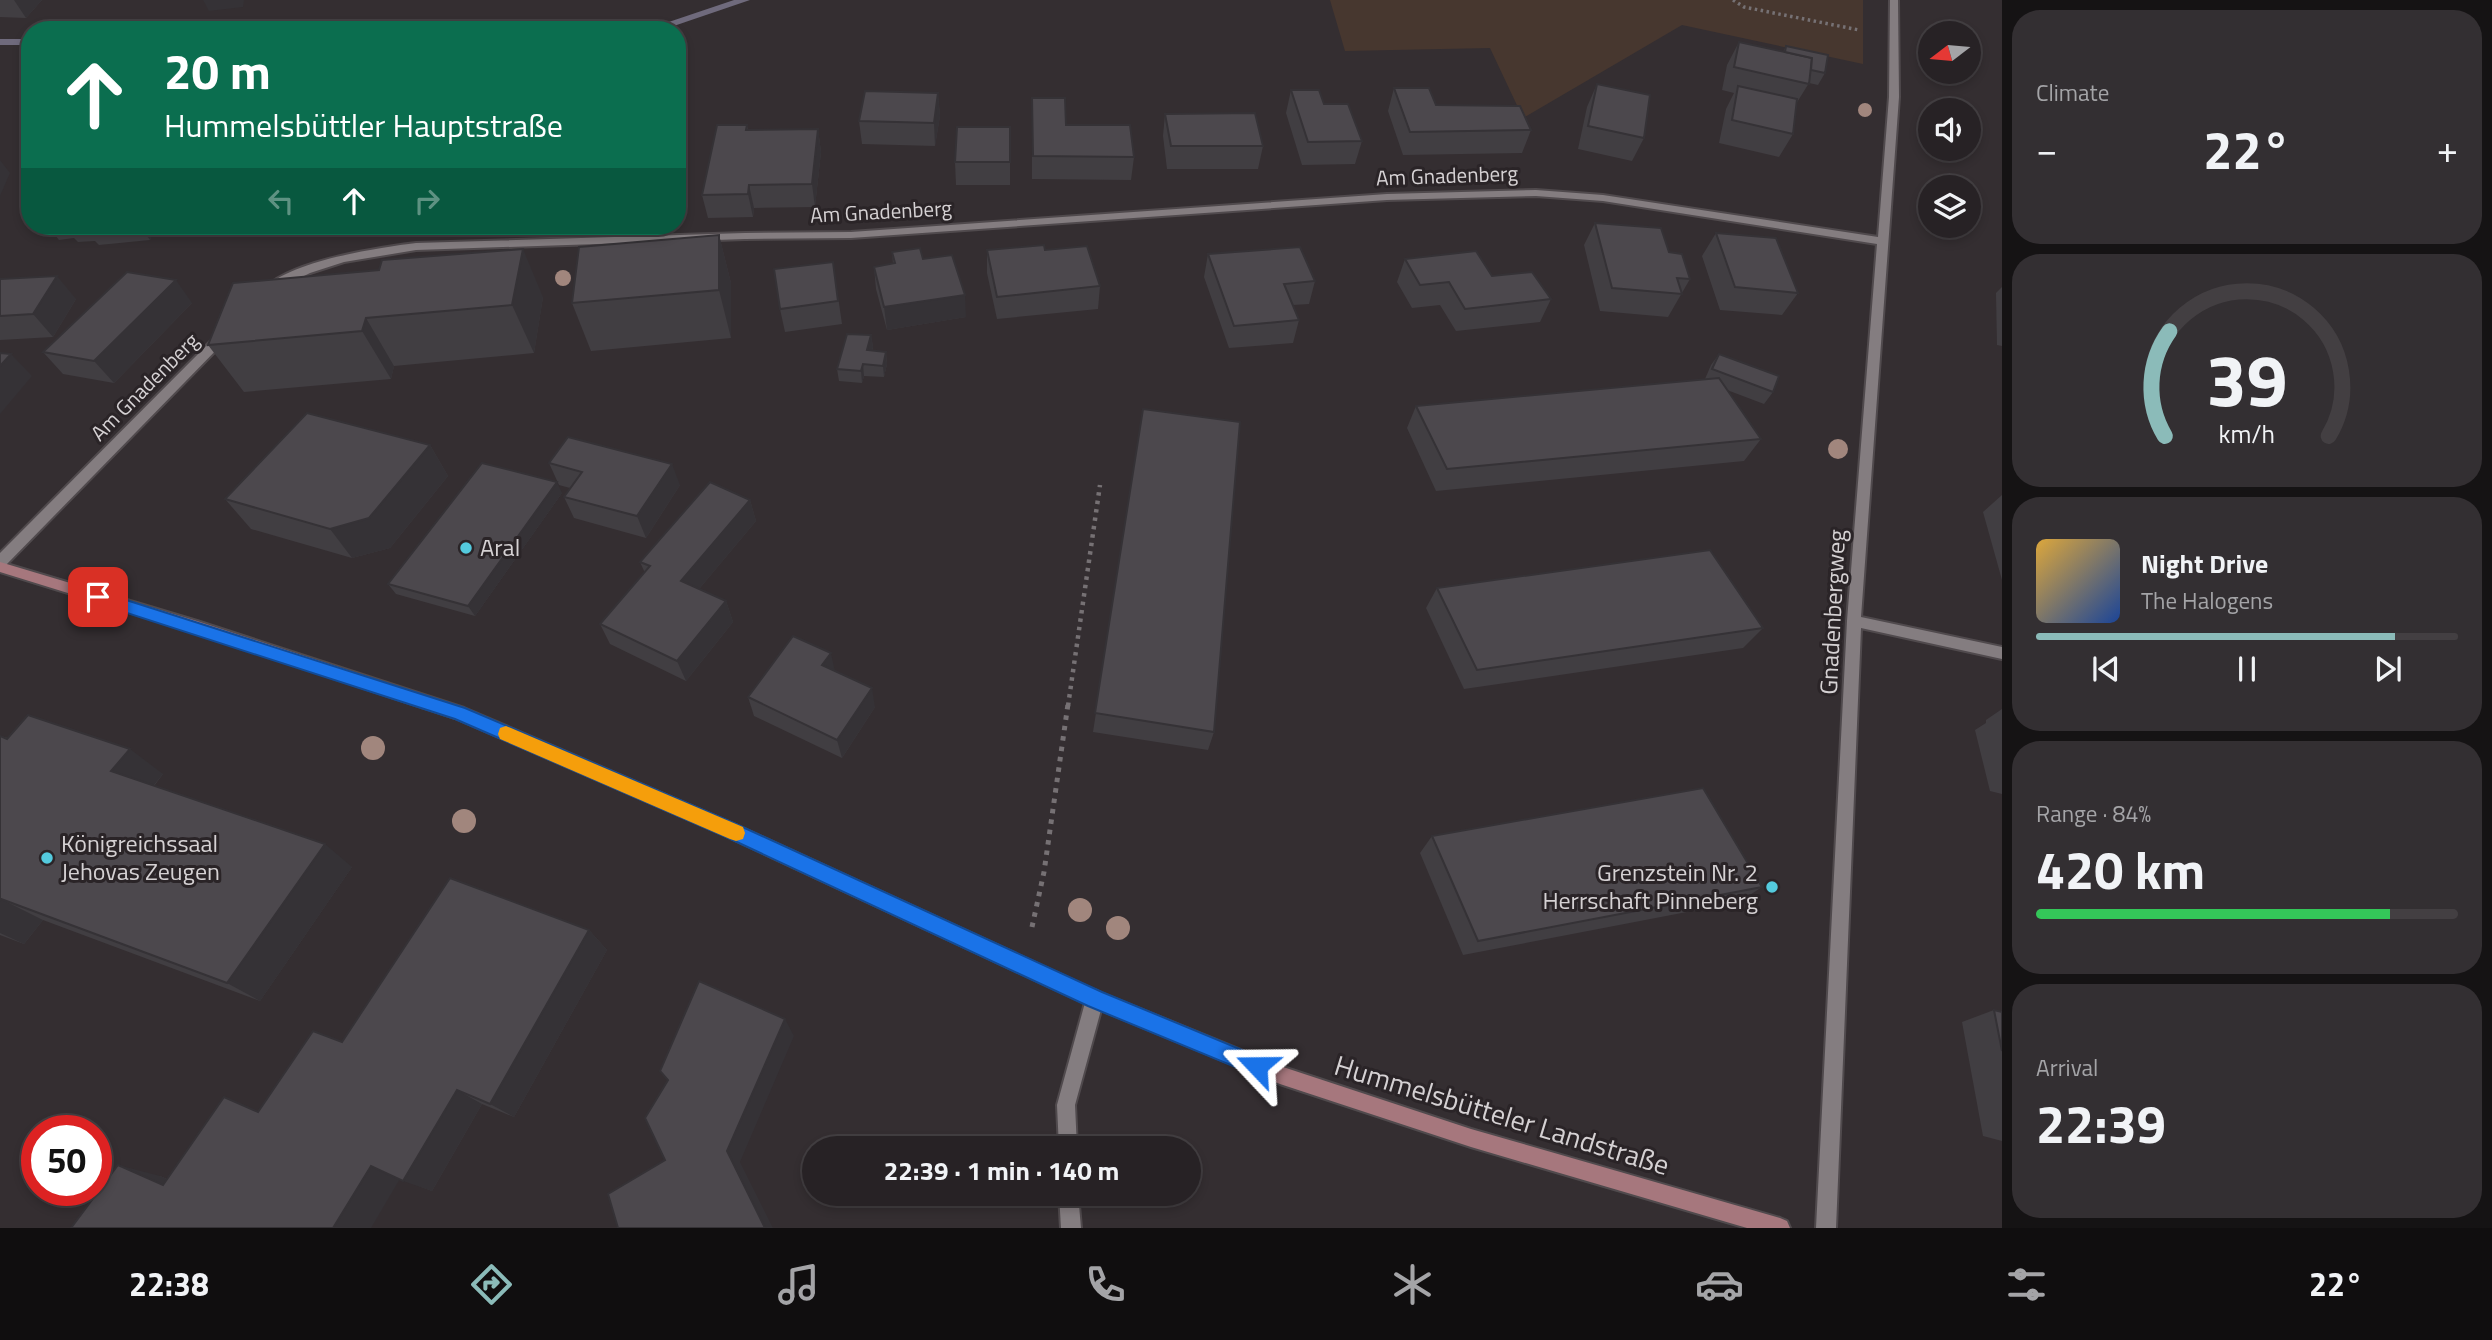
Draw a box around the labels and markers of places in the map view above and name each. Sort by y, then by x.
place label: Aral [480,529,520,565]
marker: Aral [458,540,474,556]
pin [68,567,128,627]
place label: Königreichssaal Jehovas Zeugen [61,825,220,889]
marker: Königreichssaal Jehovas Zeugen [39,850,55,866]
place label: Grenzstein Nr. 2 Herrschaft Pinneberg [1542,854,1758,918]
marker: Grenzstein Nr. 2 Herrschaft Pinneberg [1764,879,1780,895]

